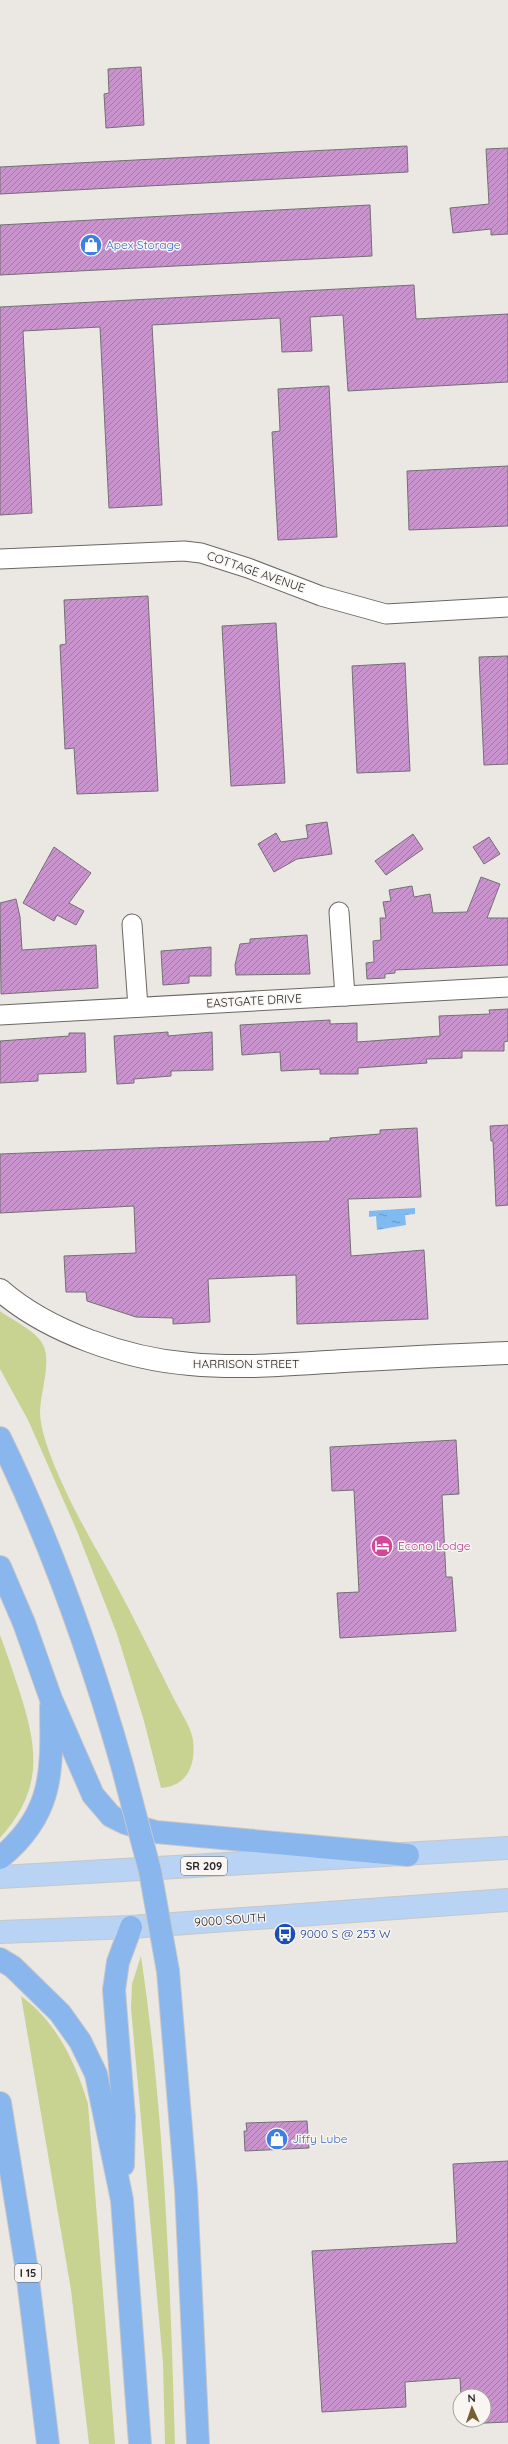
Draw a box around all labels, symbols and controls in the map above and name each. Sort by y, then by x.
shop icon: Apex Storage [78,232,104,258]
place label: Apex Storage [106,237,181,252]
street label: COTTAGE AVENUE [205,548,307,595]
street label: EASTGATE DRIVE [206,990,302,1010]
street label: HARRISON STREET [193,1356,299,1371]
hotel icon: Econo Lodge [369,1533,395,1559]
place label: Econo Lodge [398,1538,471,1553]
road number: SR 209 [181,1857,227,1875]
street label: 9000 SOUTH [194,1910,266,1929]
bus stop icon: 9000 S @ 253 W [272,1921,298,1947]
place label: 9000 S @ 253 W [300,1926,391,1941]
shop icon: Jiffy Lube [264,2126,290,2152]
place label: Jiffy Lube [292,2131,348,2146]
road number: I 15 [15,2264,41,2282]
north arrow [452,2388,492,2428]
text: N [467,2391,476,2405]

